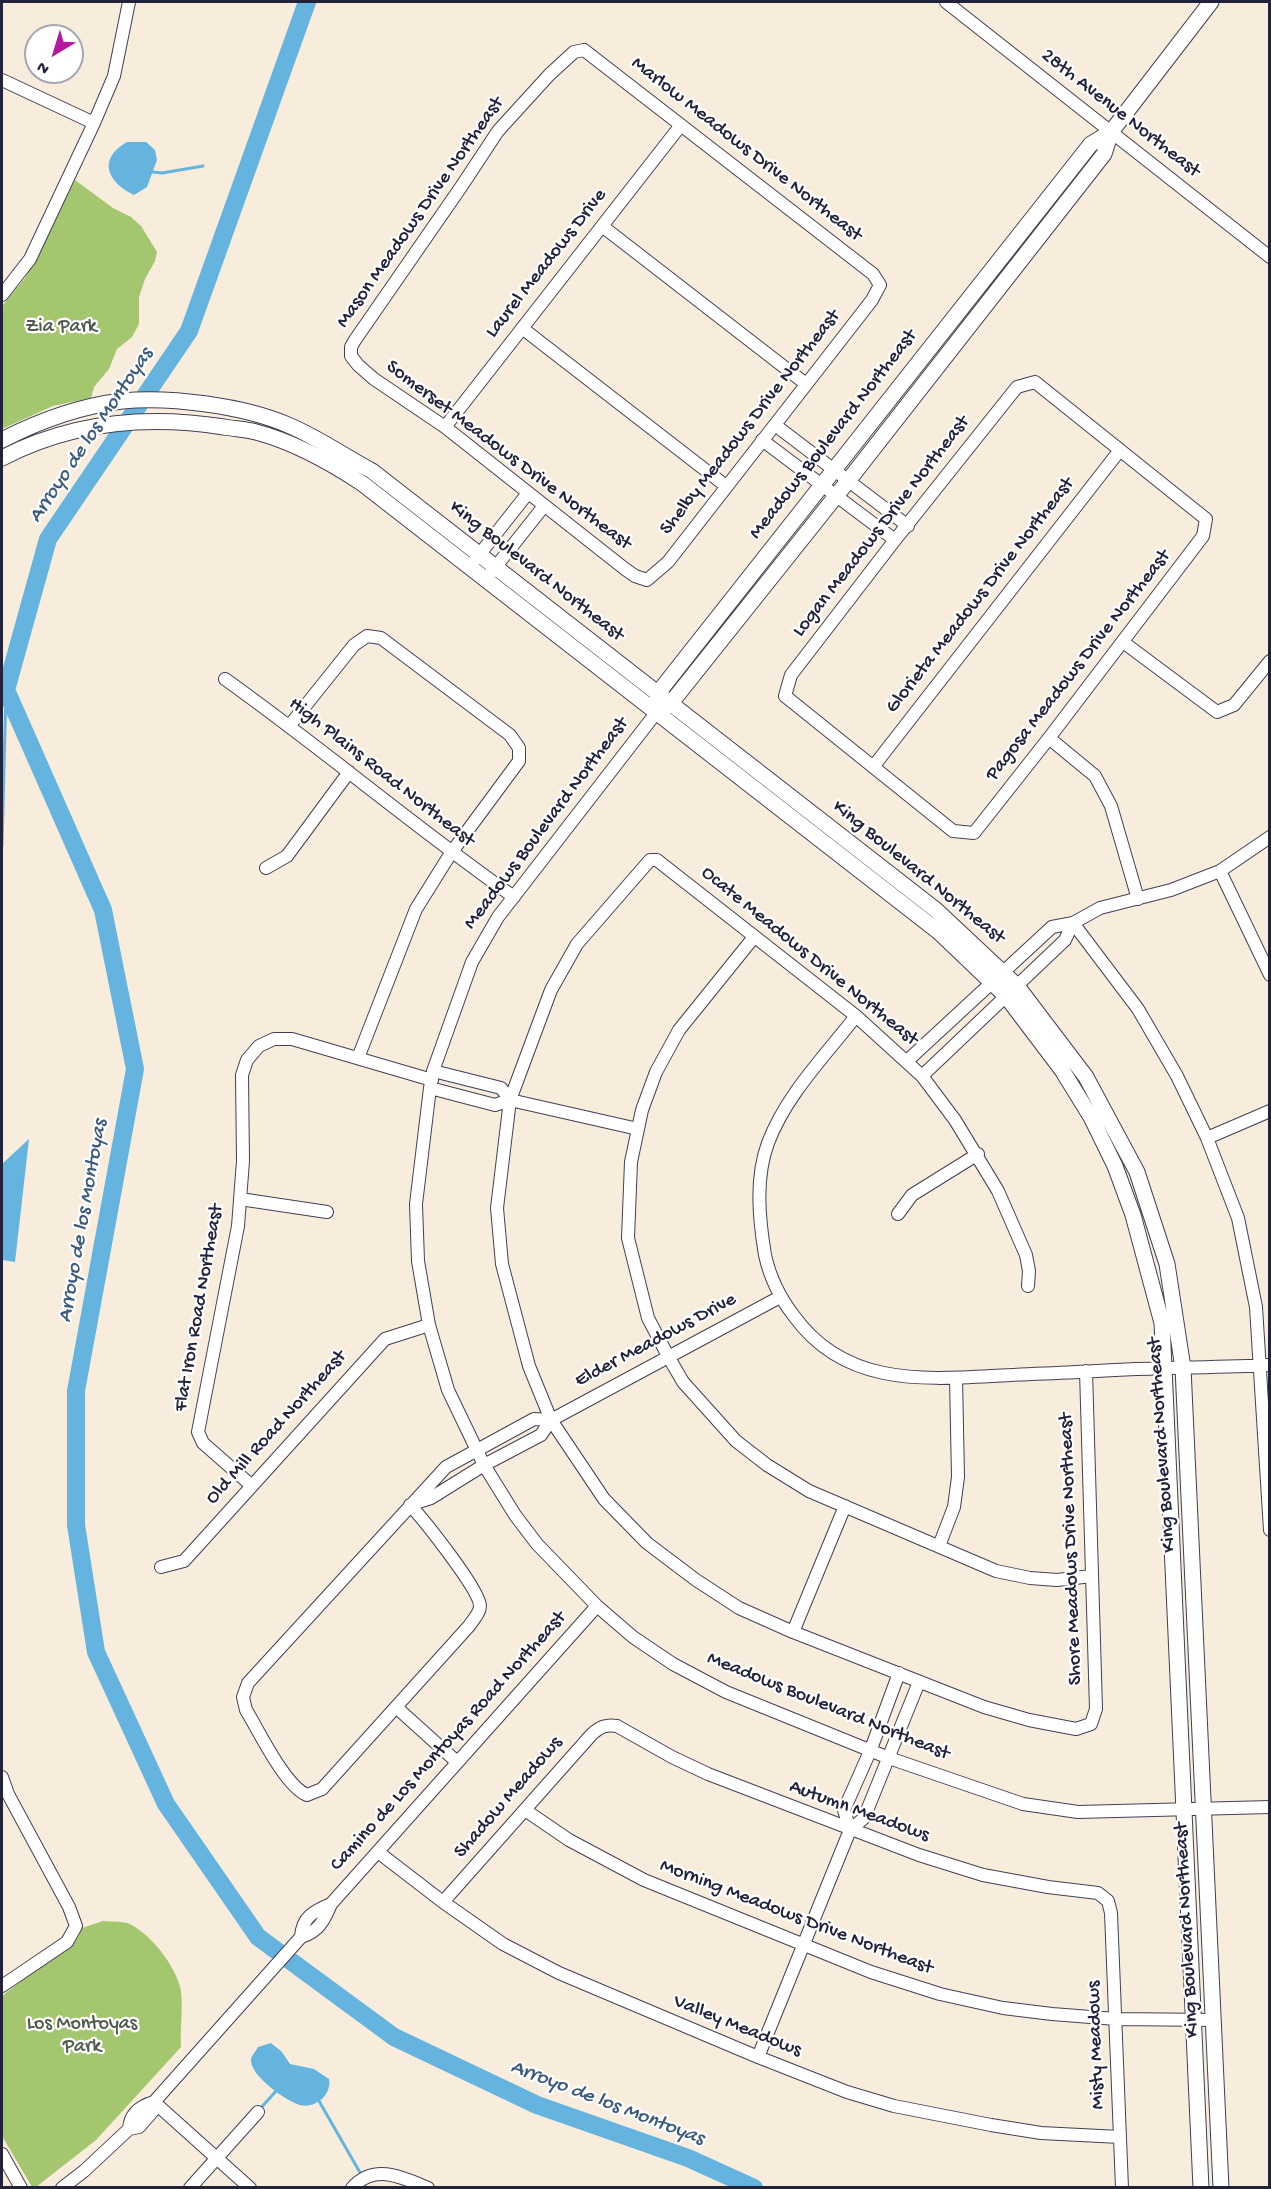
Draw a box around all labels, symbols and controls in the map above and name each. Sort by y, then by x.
north arrow [24,24,84,84]
street label: 28th Avenue Northeast [1036,44,1204,184]
street label: Marlow Meadows Drive Northeast [626,52,866,248]
text: N [34,56,54,78]
street label: Mason Meadows Drive Northeast [332,93,510,333]
street label: Laurel Meadows Drive [481,185,613,343]
street label: Shelby Meadows Drive Northeast [655,305,847,541]
park label: Zia Park [25,316,97,340]
street label: Meadows Boulevard Northeast [745,325,923,545]
water label: Arroyo de los Montoyas [24,344,160,528]
street label: Somerset Meadows Drive Northeast [380,356,636,556]
street label: Logan Meadows Drive Northeast [788,412,976,642]
street label: Glorieta Meadows Drive Northeast [881,473,1081,719]
street label: King Boulevard Northeast [444,496,628,648]
street label: Pagosa Meadows Drive Northeast [981,546,1177,786]
street label: High Plains Road Northeast [283,693,479,853]
street label: Meadows Boulevard Northeast [459,713,635,935]
street label: King Boulevard Northeast [827,796,1009,950]
street label: Ocate Meadows Drive Northeast [695,862,923,1052]
water label: Arroyo de los Montoyas [54,1118,114,1324]
street label: Flat Iron Road Northeast [170,1203,230,1413]
street label: Elder Meadows Drive [571,1288,741,1394]
street label: King Boulevard Northeast [1144,1337,1182,1553]
street label: Old Mill Road Northeast [201,1346,353,1510]
street label: Shore Meadows Drive Northeast [1055,1413,1089,1685]
street label: Camino de Los Montoyas Road Northeast [326,1607,572,1877]
street label: Meadows Boulevard Northeast [703,1647,953,1767]
street label: Shadow Meadows [450,1732,568,1864]
street label: Autumn Meadows [786,1776,932,1848]
street label: King Boulevard Northeast [1170,1822,1206,2038]
street label: Morning Meadows Drive Northeast [656,1855,936,1981]
street label: Misty Meadows [1083,1980,1111,2110]
street label: Valley Meadows [669,1990,805,2064]
park label: Los Montoyas Park [27,2013,137,2060]
water label: Arroyo de los Montoyas [507,2055,707,2153]

